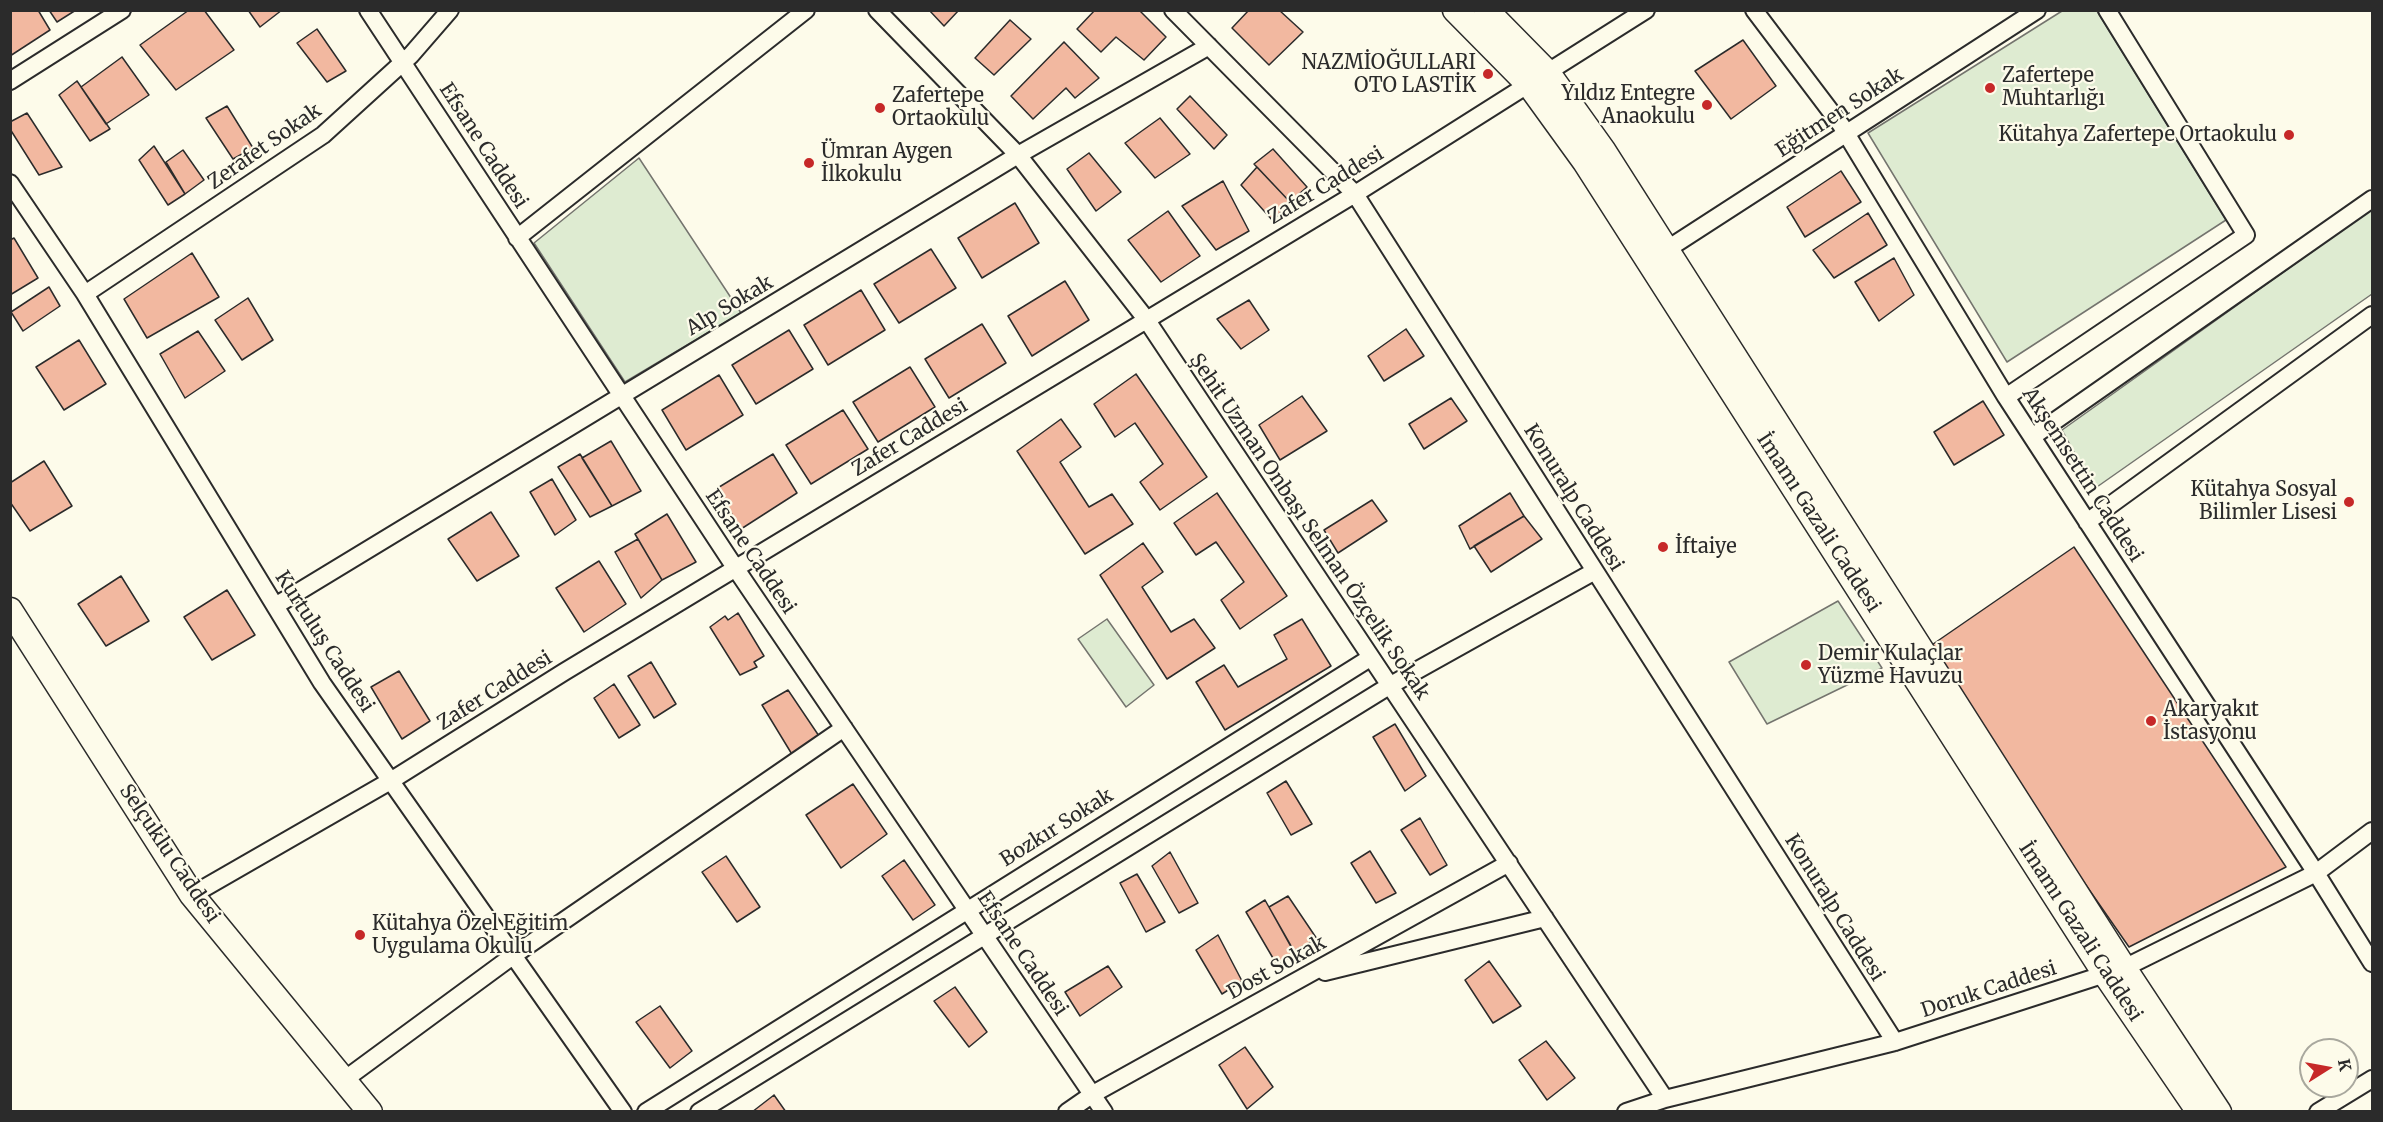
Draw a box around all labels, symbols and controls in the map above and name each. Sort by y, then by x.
place label: NAZMİOĞULLARI OTO LASTİK [1301,51,1476,98]
street label: Eğitmen Sokak [1772,63,1908,163]
place label: Zafertepe Muhtarlığı [2002,64,2105,111]
marker: NAZMİOĞULLARI OTO LASTİK [1481,67,1495,81]
street label: Efsane Caddesi [434,79,532,213]
marker: Zafertepe Muhtarlığı [1983,81,1997,95]
place label: Yıldız Entegre Anaokulu [1561,82,1695,129]
place label: Zafertepe Ortaokulu [892,84,989,131]
marker: Yıldız Entegre Anaokulu [1700,98,1714,112]
street label: Zerafet Sokak [204,99,326,195]
marker: Zafertepe Ortaokulu [873,101,887,115]
place label: Kütahya Zafertepe Ortaokulu [1998,123,2277,147]
marker: Kütahya Zafertepe Ortaokulu [2282,128,2296,142]
place label: Ümran Aygen İlkokulu [821,140,952,187]
street label: Zafer Caddesi [1264,142,1388,230]
marker: Ümran Aygen İlkokulu [802,156,816,170]
street label: Alp Sokak [682,271,778,341]
street label: Şehit Uzman Onbaşı Selman Özçelik Sokak [1184,349,1434,705]
street label: Akşemsettin Caddesi [2017,383,2147,567]
street label: Zafer Caddesi [848,394,972,482]
street label: Konuralp Caddesi [1518,420,1628,576]
street label: İmamı Gazali Caddesi [1751,429,1885,617]
place label: Kütahya Sosyal Bilimler Lisesi [2191,478,2337,525]
street label: Efsane Caddesi [700,485,800,619]
marker: Kütahya Sosyal Bilimler Lisesi [2342,495,2356,509]
place label: İftaiye [1675,535,1737,559]
marker: İftaiye [1656,540,1670,554]
street label: Kurtuluş Caddesi [269,567,379,717]
place label: Demir Kulaçlar Yüzme Havuzu [1818,642,1963,689]
street label: Zafer Caddesi [433,646,557,736]
marker: Demir Kulaçlar Yüzme Havuzu [1799,658,1813,672]
place label: Akaryakıt İstasyonu [2163,698,2259,745]
marker: Akaryakıt İstasyonu [2144,714,2158,728]
street label: Selçuklu Caddesi [114,780,224,928]
street label: Bozkır Sokak [996,784,1118,872]
street label: Konuralp Caddesi [1779,830,1889,986]
street label: İmamı Gazali Caddesi [2013,838,2147,1026]
street label: Efsane Caddesi [972,887,1072,1021]
place label: Kütahya Özel Eğitim Uygulama Okulu [372,912,568,959]
marker: Kütahya Özel Eğitim Uygulama Okulu [353,928,367,942]
street label: Dost Sokak [1223,931,1331,1005]
street label: Doruk Caddesi [1918,957,2060,1023]
north arrow [2299,1038,2359,1098]
text: K [2334,1057,2356,1073]

